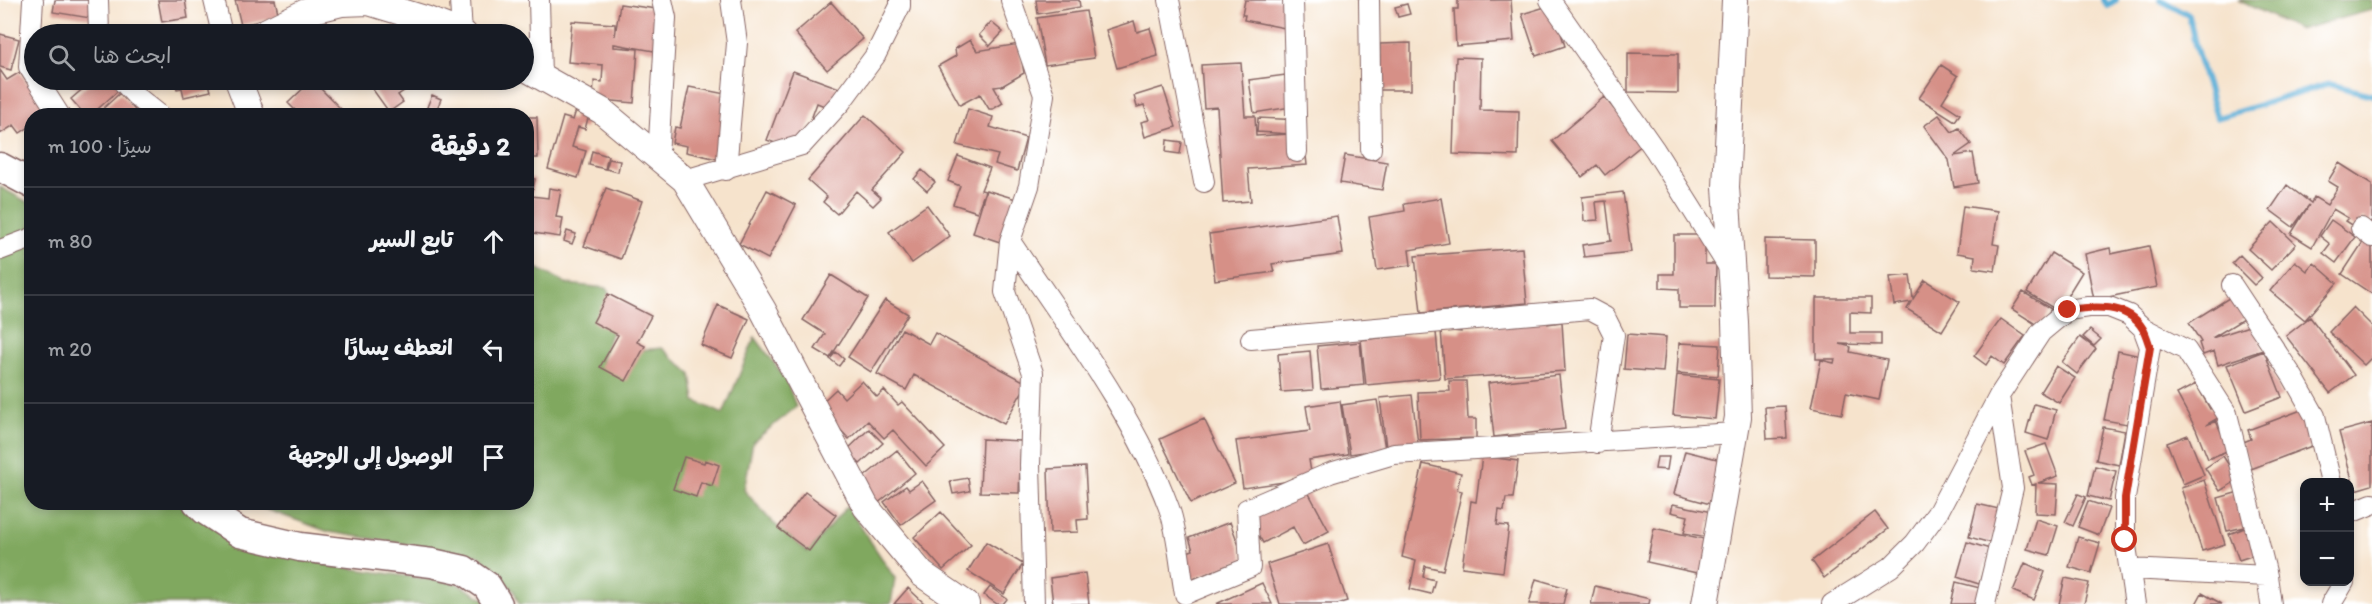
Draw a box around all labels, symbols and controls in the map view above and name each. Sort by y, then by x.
search box [24,24,534,90]
icon: search [45,41,78,74]
text: ابحث هنا [93,42,172,69]
text: 2 دقيقة [430,130,510,162]
text: سيرًا · 100 m [48,134,152,158]
icon: ahead [477,225,510,258]
text: تابع السير [370,226,453,253]
text: 80 m [48,229,93,253]
route end [2054,296,2080,322]
icon: left [477,333,510,366]
text: انعطف يسارًا [344,334,453,361]
text: 20 m [48,337,92,361]
icon: arrive [477,441,510,474]
text: الوصول إلى الوجهة [288,442,453,469]
map controls [2300,478,2354,586]
button: + [2300,478,2354,532]
route start [2111,526,2137,552]
button: − [2300,532,2354,586]

